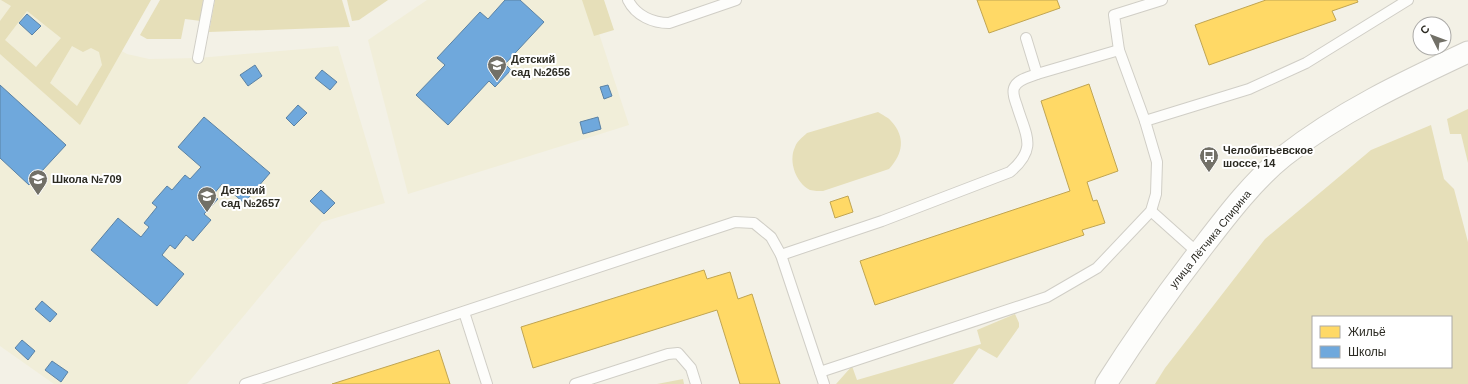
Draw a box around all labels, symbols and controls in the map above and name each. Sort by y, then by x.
north arrow [1412,16,1452,56]
text: С [1417,22,1432,36]
place label: Детский сад №2656 [511,53,570,78]
school or university icon: Детский сад №2656 [486,54,508,82]
place label: Челобитьевское шоссе, 14 [1223,144,1313,169]
bus stop icon: Челобитьевское шоссе, 14 [1198,145,1220,173]
school or university icon: Школа №709 [27,168,49,196]
place label: Школа №709 [52,173,122,185]
place label: Детский сад №2657 [221,184,280,209]
school or university icon: Детский сад №2657 [196,185,218,213]
street label: улица Лётчика Спирина [1167,187,1254,290]
legend [1312,316,1452,368]
text: Жильё [1348,325,1386,339]
text: Школы [1348,345,1386,359]

